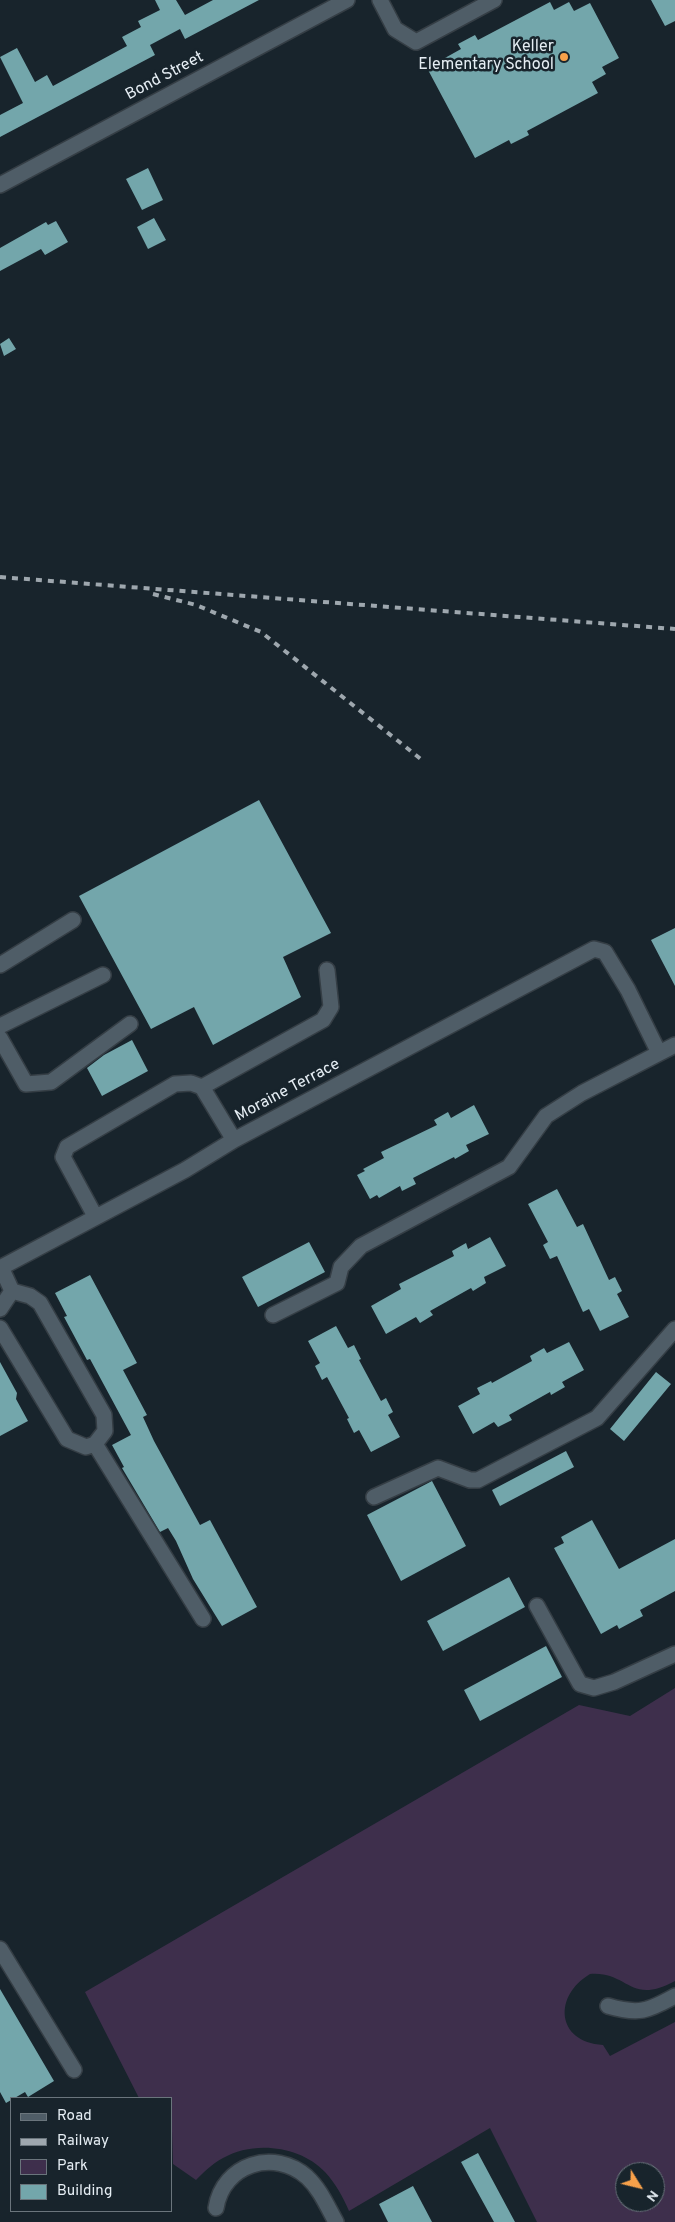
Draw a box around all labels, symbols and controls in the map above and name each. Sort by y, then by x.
place label: Keller Elementary School [418,38,554,76]
street label: Bond Street [123,48,207,106]
marker: Keller Elementary School [558,51,570,63]
street label: Moraine Terrace [232,1055,344,1127]
legend [10,2097,172,2212]
text: Road [57,2107,92,2126]
text: Railway [57,2132,109,2151]
text: Park [57,2157,88,2176]
north arrow [615,2162,665,2212]
text: Building [57,2182,112,2201]
text: N [642,2186,662,2205]

